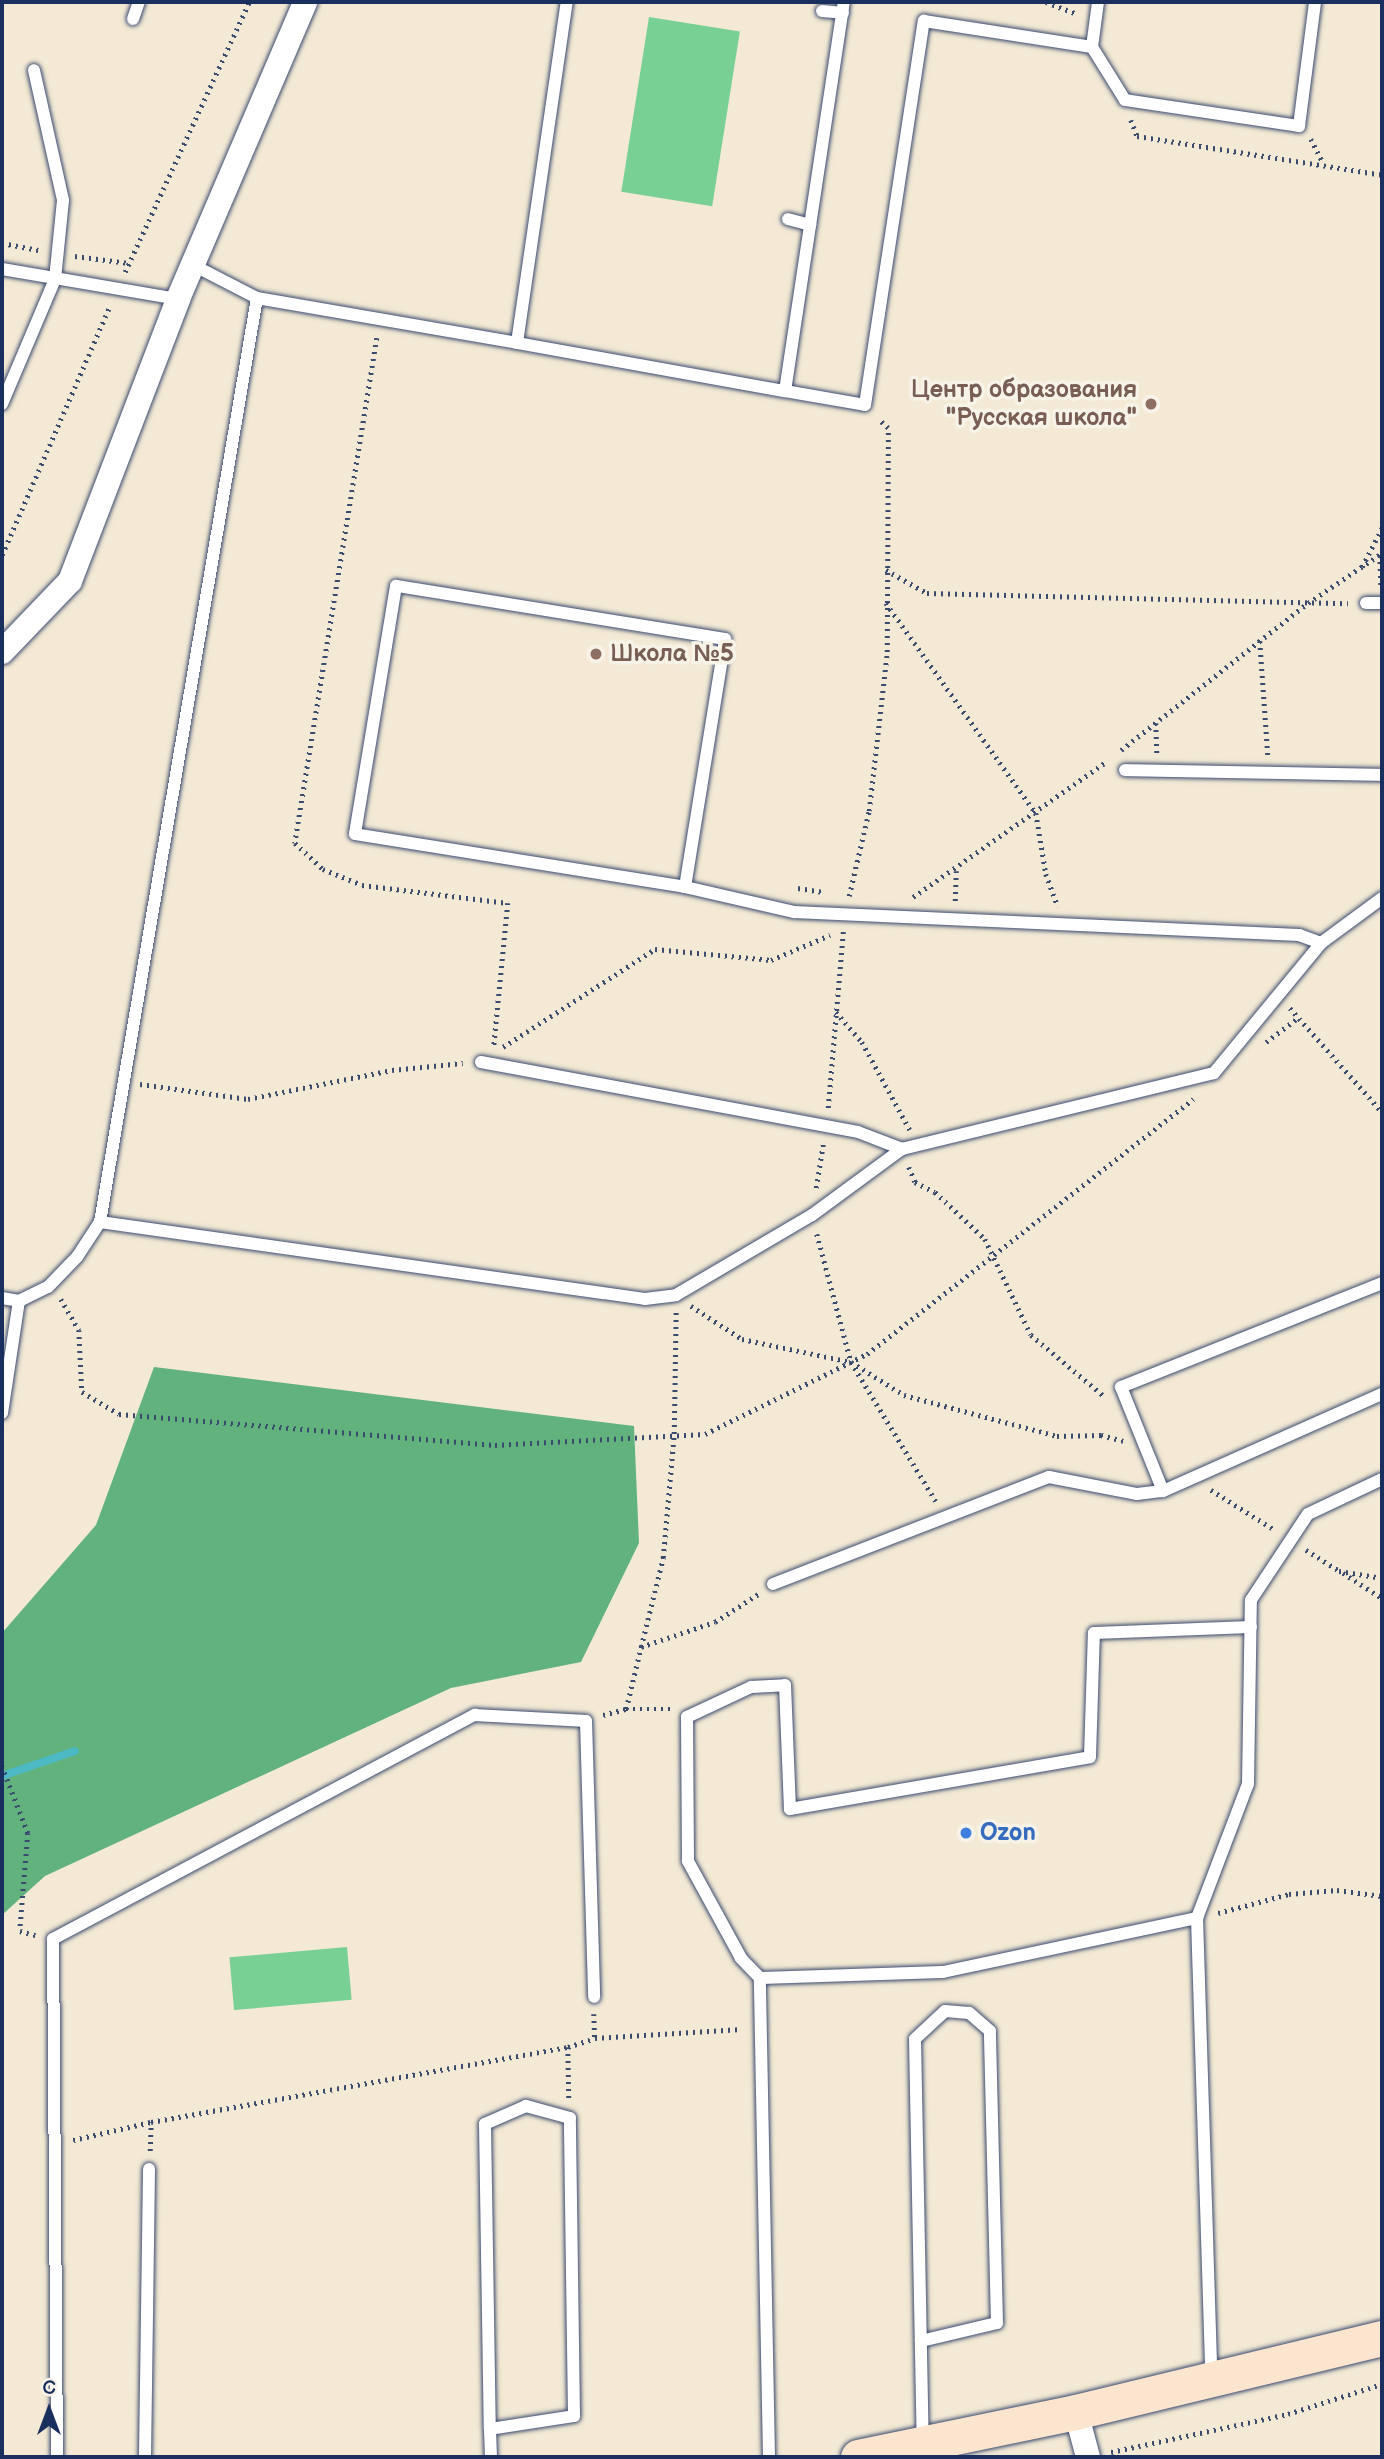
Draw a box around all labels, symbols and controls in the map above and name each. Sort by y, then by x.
place label: Центр образования "Русская школа" [911,376,1137,432]
marker: Центр образования "Русская школа" [1143,396,1159,412]
place label: Школа №5 [610,640,734,668]
marker: Школа №5 [588,646,604,662]
place label: Ozon [980,1819,1036,1847]
marker: Ozon [958,1825,974,1841]
north arrow [14,2375,84,2445]
text: С [42,2377,56,2400]

